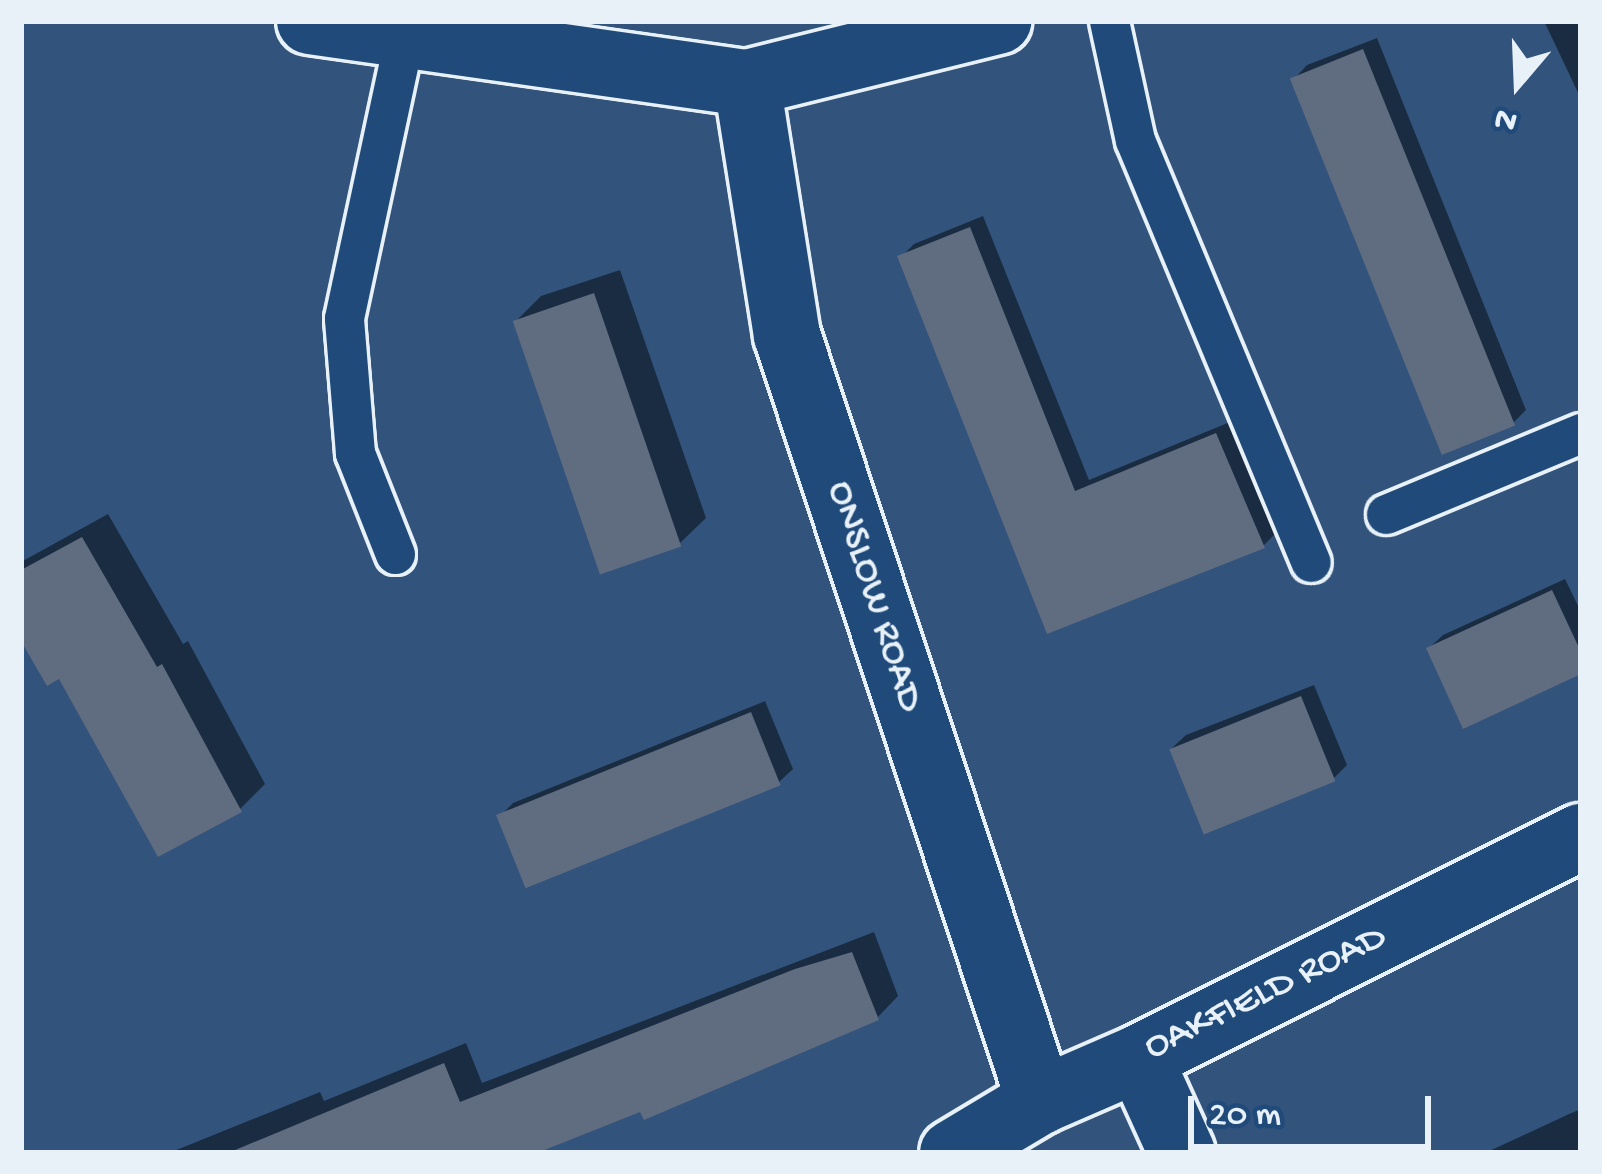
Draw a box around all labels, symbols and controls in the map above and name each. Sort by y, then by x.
north arrow [1458,24,1578,144]
text: N [1490,97,1523,140]
street label: ONSLOW ROAD [814,476,932,718]
street label: OAKFIELD ROAD [1138,915,1394,1073]
scale bar [1194,1072,1437,1146]
text: 20 m [1209,1095,1281,1138]

